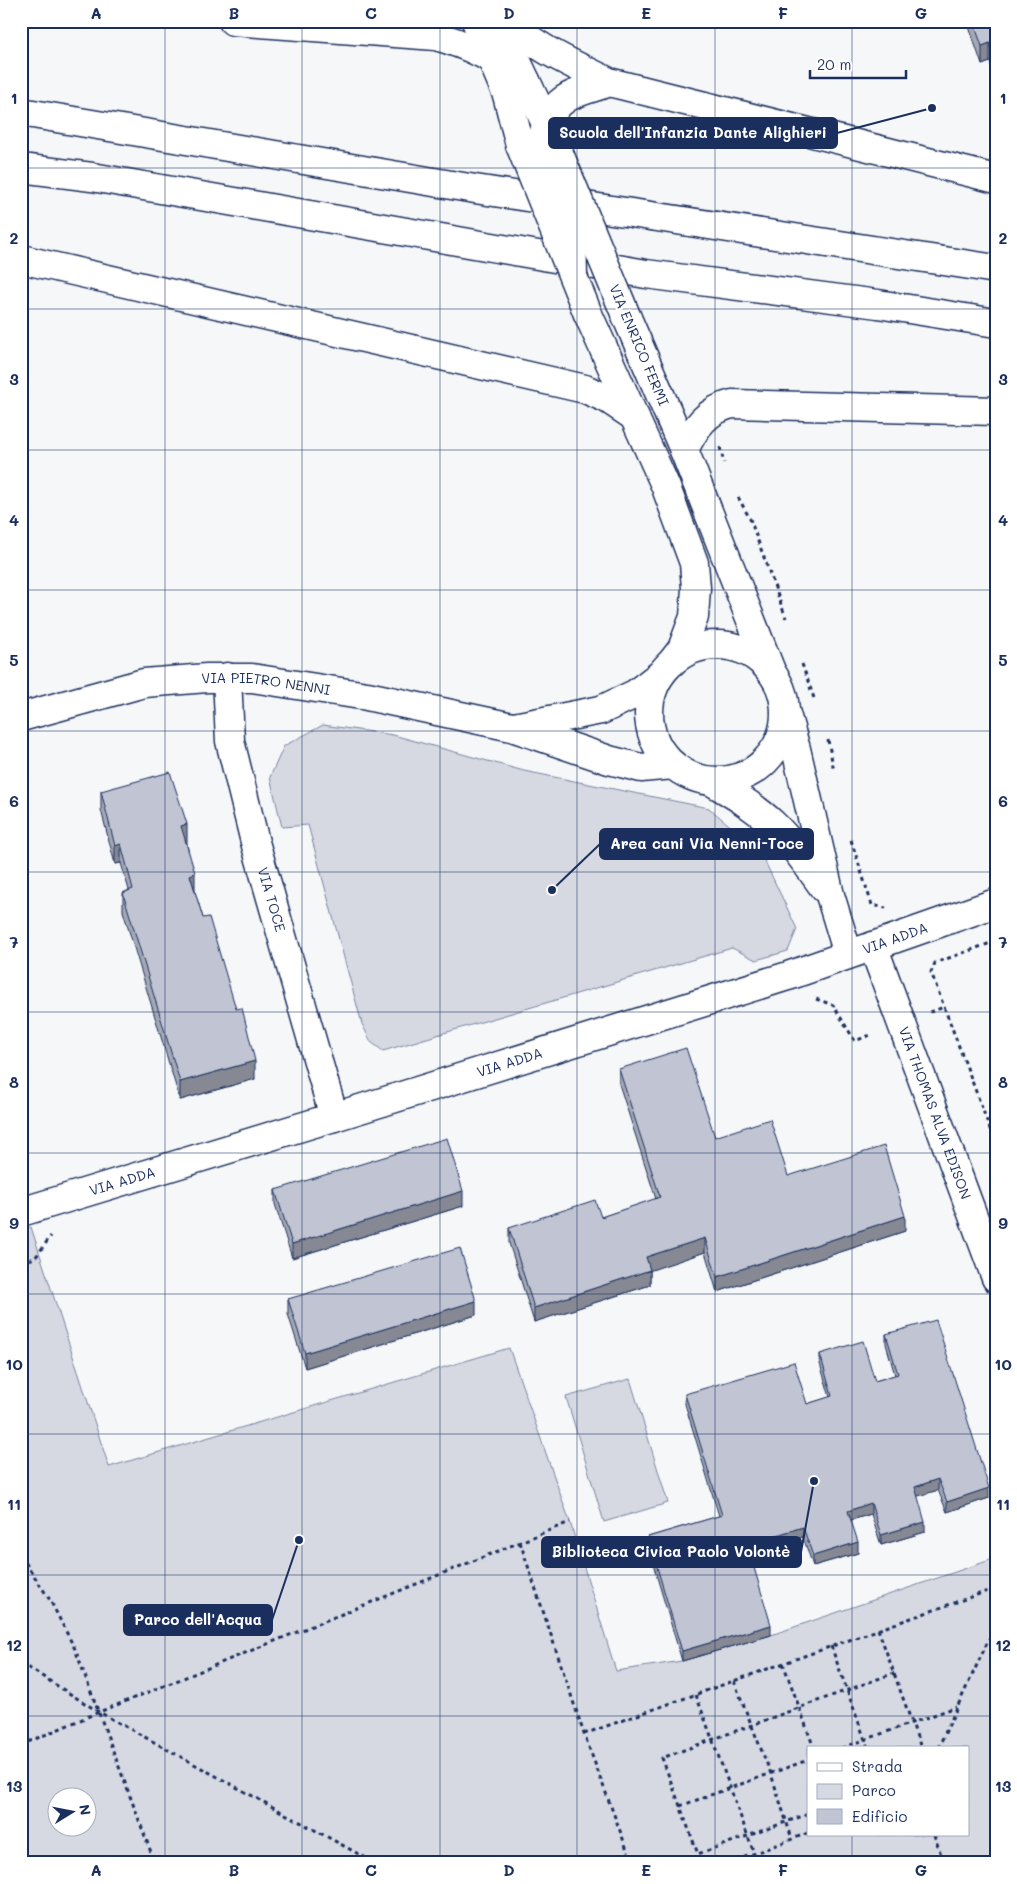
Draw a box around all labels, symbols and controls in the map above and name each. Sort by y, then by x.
text: A [90,2,102,23]
text: B [229,2,239,23]
text: C [365,2,377,23]
text: D [503,2,515,23]
text: E [641,2,651,23]
text: F [778,2,788,23]
text: G [915,2,927,23]
scale bar [810,48,906,80]
text: 20 m [817,54,851,74]
text: 1 [10,87,18,108]
text: 1 [999,87,1007,108]
callout: Scuola dell'Infanzia Dante Alighieri [549,118,837,148]
text: Scuola dell'Infanzia Dante Alighieri [559,122,827,142]
text: 2 [10,227,19,248]
text: 2 [999,227,1008,248]
street label: VIA ENRICO FERMI [605,281,674,409]
text: 3 [9,368,19,389]
text: 3 [998,368,1008,389]
text: 4 [9,509,19,530]
text: 4 [998,509,1008,530]
text: 5 [9,649,19,670]
text: 5 [998,649,1008,670]
street label: VIA PIETRO NENNI [201,668,332,699]
text: 6 [9,790,19,811]
text: 6 [998,790,1008,811]
callout: Area cani Via Nenni-Toce [600,829,813,859]
text: Area cani Via Nenni-Toce [610,833,804,853]
street label: VIA TOCE [254,865,290,934]
street label: VIA ADDA [860,918,930,958]
text: 7 [10,931,19,952]
text: 7 [999,931,1008,952]
street label: VIA THOMAS ALVA EDISON [895,1024,976,1202]
street label: VIA ADDA [474,1043,545,1081]
text: 8 [9,1071,19,1092]
text: 8 [998,1071,1008,1092]
street label: VIA ADDA [87,1162,158,1200]
text: 9 [9,1212,19,1233]
text: 9 [998,1212,1008,1233]
text: 10 [5,1353,23,1374]
text: 10 [994,1353,1012,1374]
text: 11 [7,1493,21,1514]
text: 11 [996,1493,1010,1514]
callout: Biblioteca Civica Paolo Volontè [542,1537,801,1567]
text: Biblioteca Civica Paolo Volontè [552,1541,790,1561]
callout: Parco dell'Acqua [124,1605,272,1635]
text: Parco dell'Acqua [134,1609,262,1629]
text: 12 [6,1634,22,1655]
text: 12 [995,1634,1011,1655]
legend [807,1746,970,1836]
text: Strada [852,1756,903,1776]
text: 13 [6,1775,23,1796]
text: 13 [995,1775,1012,1796]
text: Parco [852,1780,896,1800]
north arrow [48,1786,98,1836]
text: N [75,1803,96,1817]
text: Edificio [852,1806,908,1826]
text: A [90,1859,102,1880]
text: B [229,1859,239,1880]
text: C [365,1859,377,1880]
text: D [503,1859,515,1880]
text: E [641,1859,651,1880]
text: F [778,1859,788,1880]
text: G [915,1859,927,1880]

